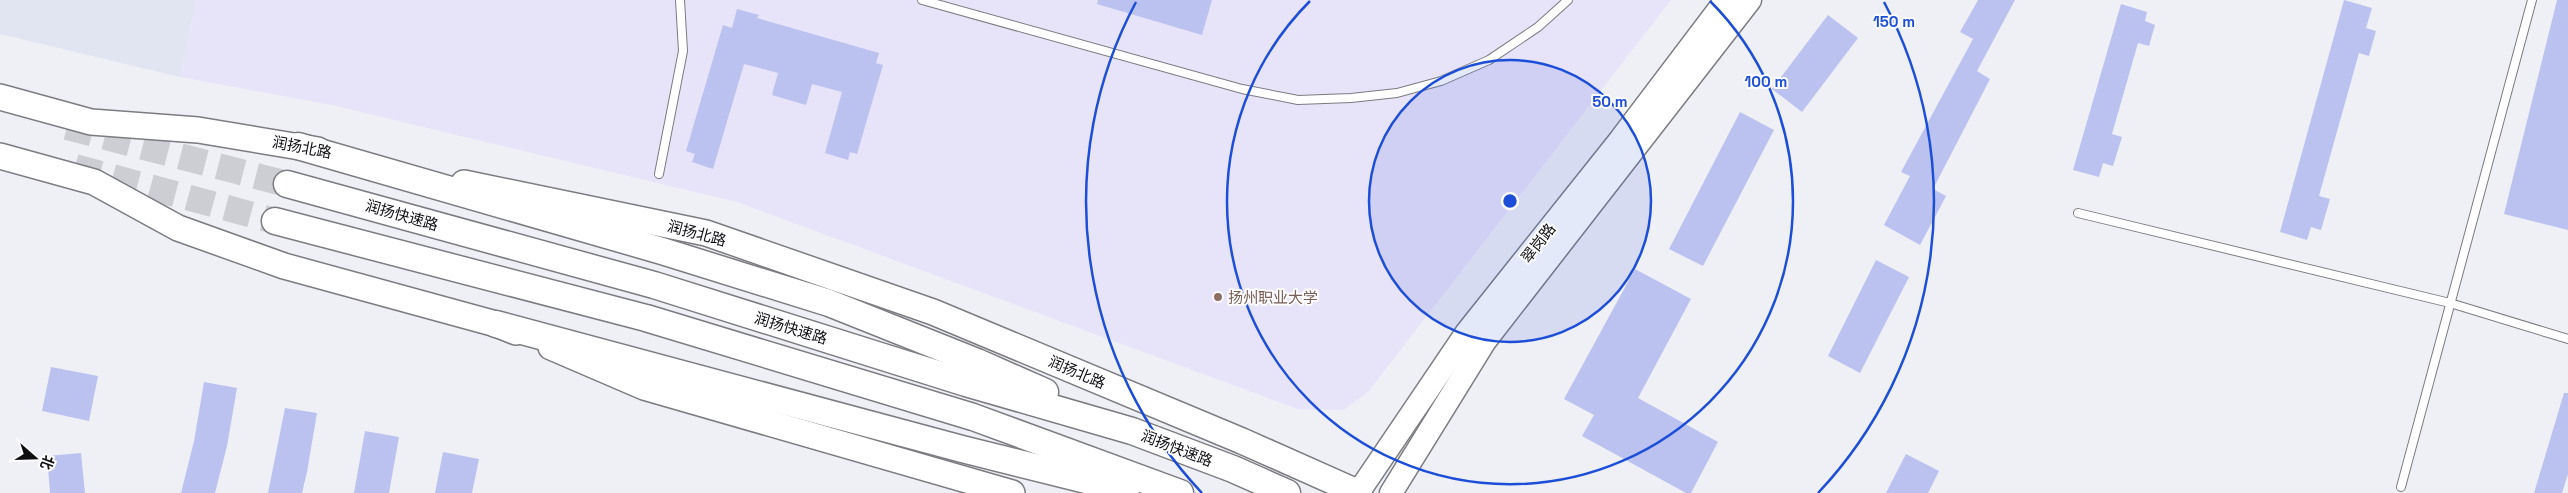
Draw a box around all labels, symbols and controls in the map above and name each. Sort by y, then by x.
text: 150 m [1873,12,1915,31]
text: 100 m [1745,72,1787,91]
text: 50 m [1592,92,1628,111]
street label: 润扬北路 [271,132,333,162]
centre of rings [1501,192,1519,210]
street label: 润扬快速路 [363,196,441,234]
street label: 润扬北路 [666,216,728,250]
street label: 翠岗路 [1517,219,1559,267]
place label: 扬州职业大学 [1228,288,1318,307]
marker: 扬州职业大学 [1212,291,1224,303]
street label: 润扬快速路 [752,308,830,348]
street label: 润扬北路 [1046,352,1108,392]
street label: 润扬快速路 [1139,426,1215,470]
north arrow [10,433,60,483]
text: 北 [36,453,58,472]

